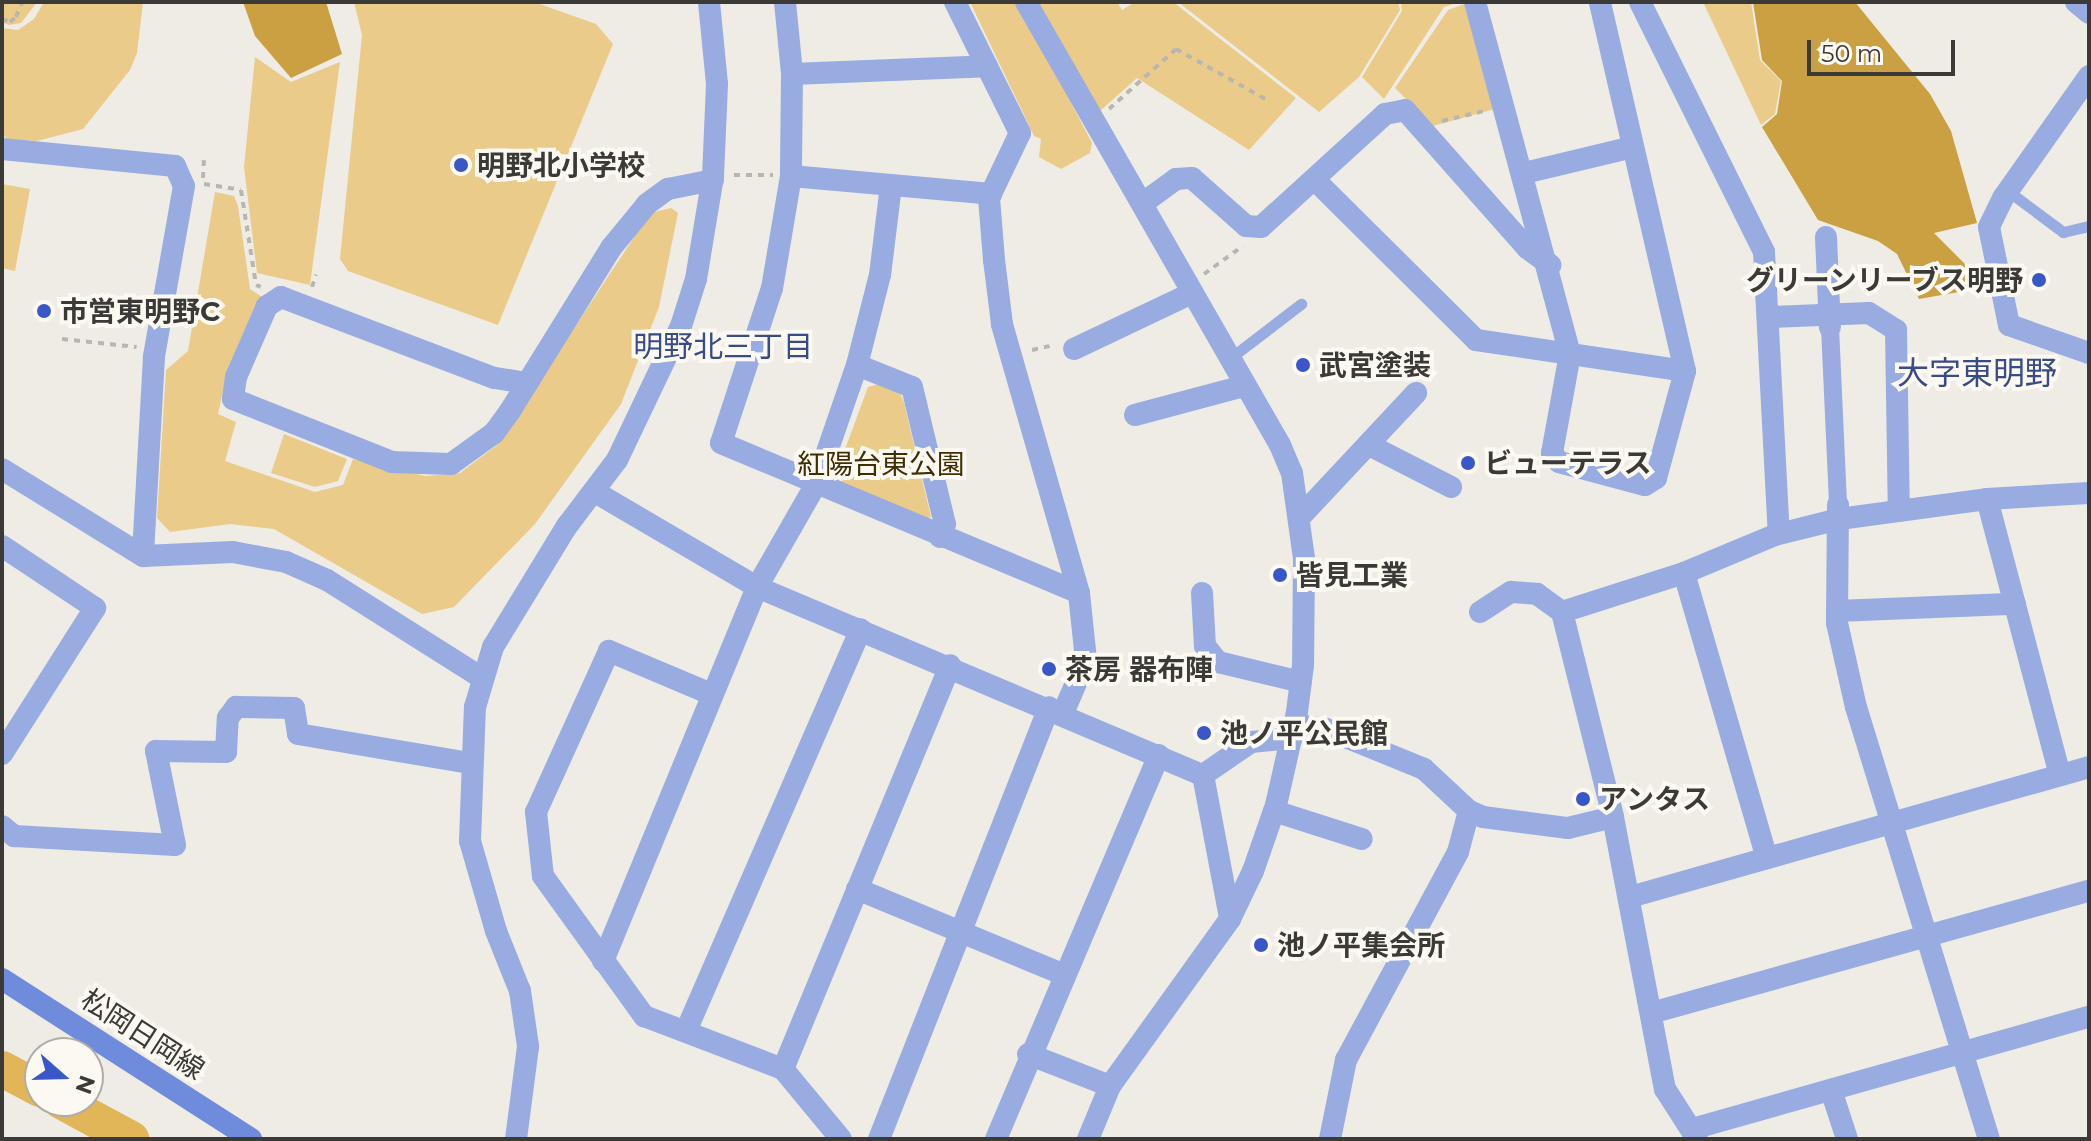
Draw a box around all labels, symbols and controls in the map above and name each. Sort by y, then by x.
scale bar [1811,24,1959,74]
text: 50 m [1821,39,1882,68]
place label: 明野北小学校 [477,148,645,182]
marker: 明野北小学校 [452,156,470,174]
place label: グリーンリーブス明野 [1743,263,2023,297]
marker: グリーンリーブス明野 [2030,271,2048,289]
place label: 市営東明野C [60,294,220,328]
marker: 市営東明野C [35,302,53,320]
district label: 明野北三丁目 [633,329,813,365]
place label: 武宮塗装 [1319,348,1431,382]
district label: 大字東明野 [1897,354,2057,392]
marker: 武宮塗装 [1294,356,1312,374]
place label: ビューテラス [1484,446,1652,480]
park label: 紅陽台東公園 [797,447,965,481]
marker: ビューテラス [1459,454,1477,472]
place label: 皆見工業 [1296,558,1408,592]
marker: 皆見工業 [1271,566,1289,584]
place label: 茶房 器布陣 [1065,652,1213,686]
marker: 茶房 器布陣 [1040,660,1058,678]
place label: 池ノ平公民館 [1220,716,1388,750]
marker: 池ノ平公民館 [1195,724,1213,742]
place label: アンタス [1599,782,1711,816]
marker: アンタス [1574,790,1592,808]
place label: 池ノ平集会所 [1277,928,1445,962]
marker: 池ノ平集会所 [1252,936,1270,954]
street label: 松岡日岡線 [75,982,211,1086]
north arrow [24,1037,104,1117]
text: N [69,1072,101,1098]

